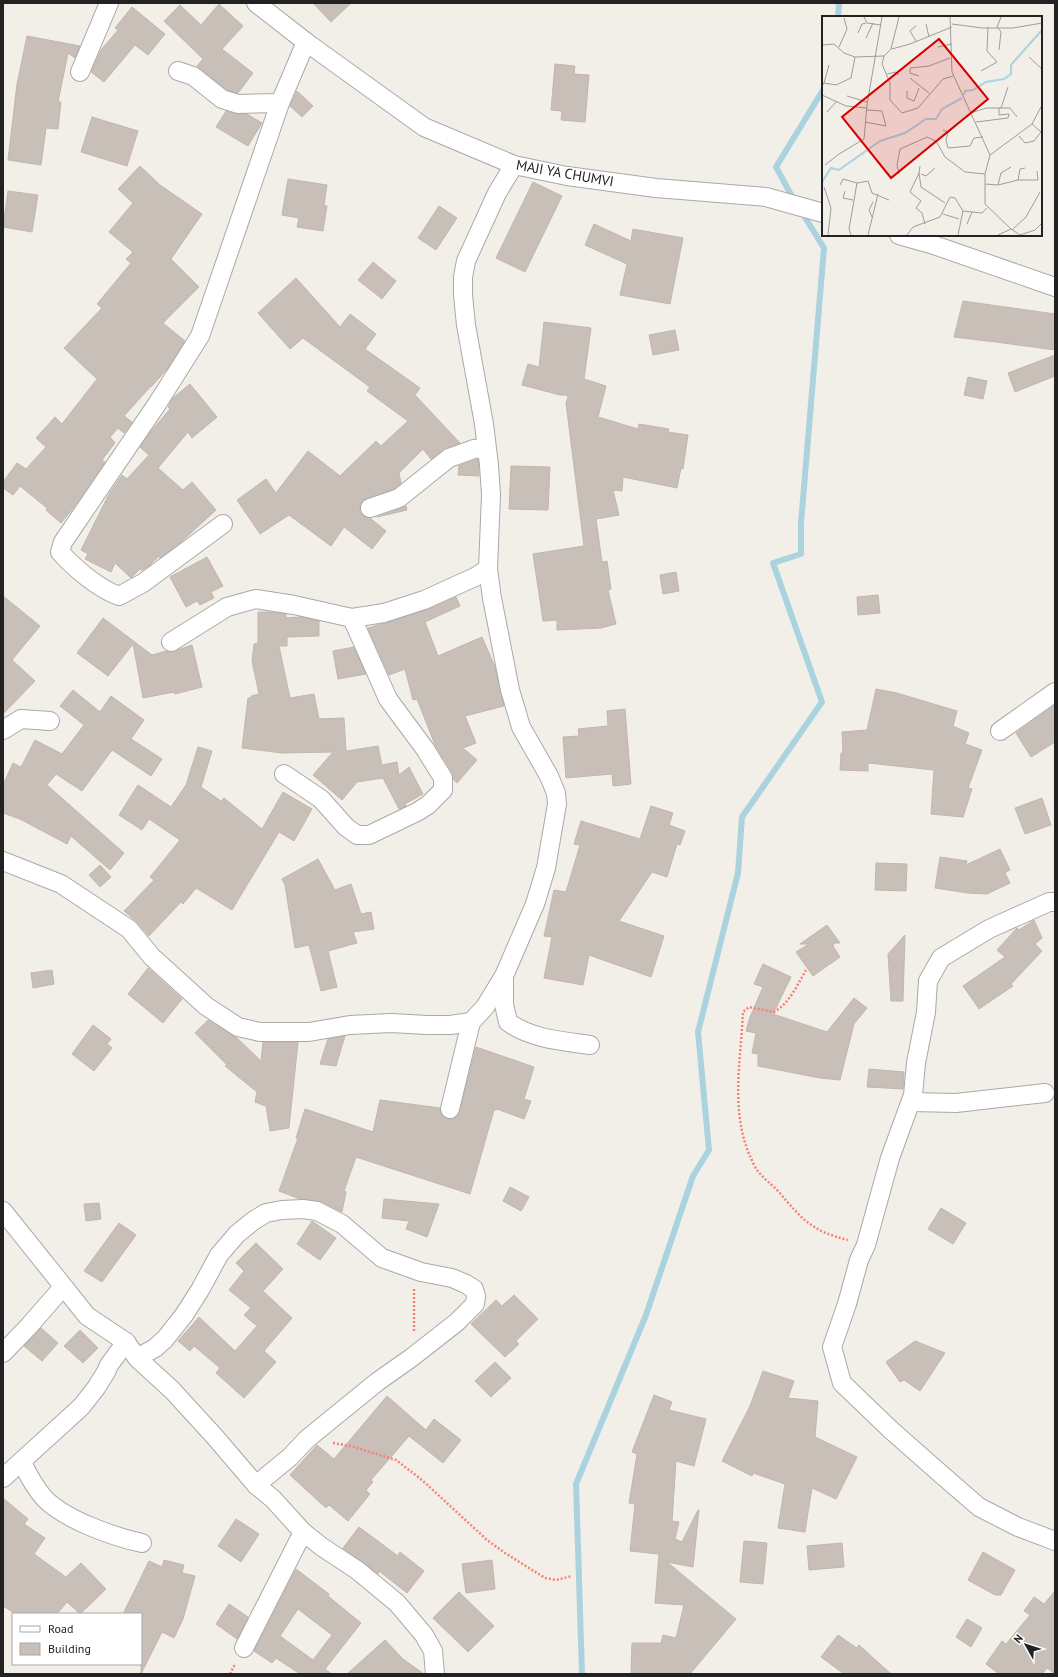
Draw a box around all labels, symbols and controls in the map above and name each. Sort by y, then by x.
inset map [822,16,1042,236]
street label: MAJI YA CHUMVI [515,156,615,190]
legend [12,1613,142,1665]
text: Road [48,1621,73,1636]
north arrow [1006,1625,1046,1665]
text: N [1011,1631,1026,1646]
text: Building [48,1641,91,1656]

